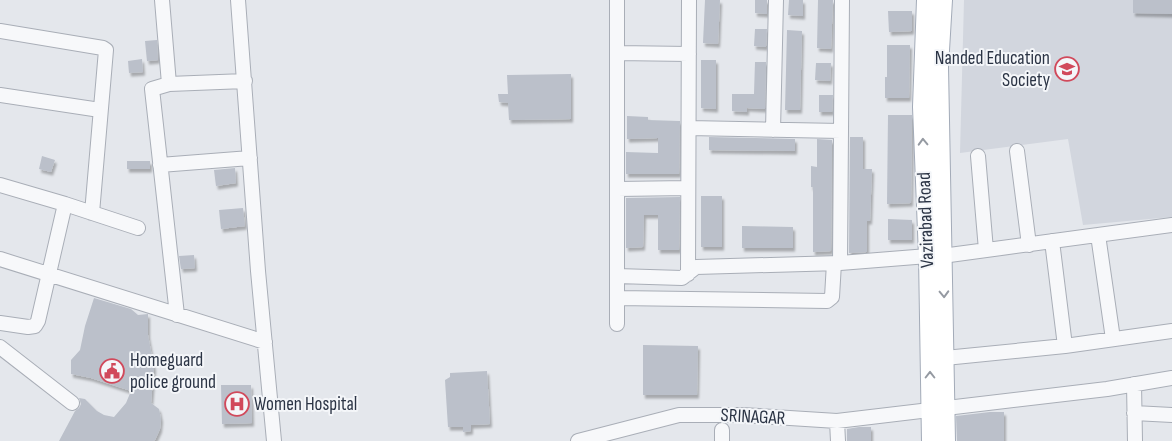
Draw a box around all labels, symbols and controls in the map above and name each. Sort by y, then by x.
place label: Nanded Education Society [935,47,1051,92]
school or university icon: Nanded Education Society [1054,56,1080,82]
one-way arrow [918,138,928,146]
street label: Vazirabad Road [913,172,939,268]
one-way arrow [938,290,949,298]
place label: Homeguard police ground [130,349,216,394]
public building icon: Homeguard police ground [99,358,125,384]
one-way arrow [925,371,935,378]
hospital icon: Women Hospital [224,391,250,417]
place label: Women Hospital [254,393,357,416]
street label: SRINAGAR [720,404,786,430]

